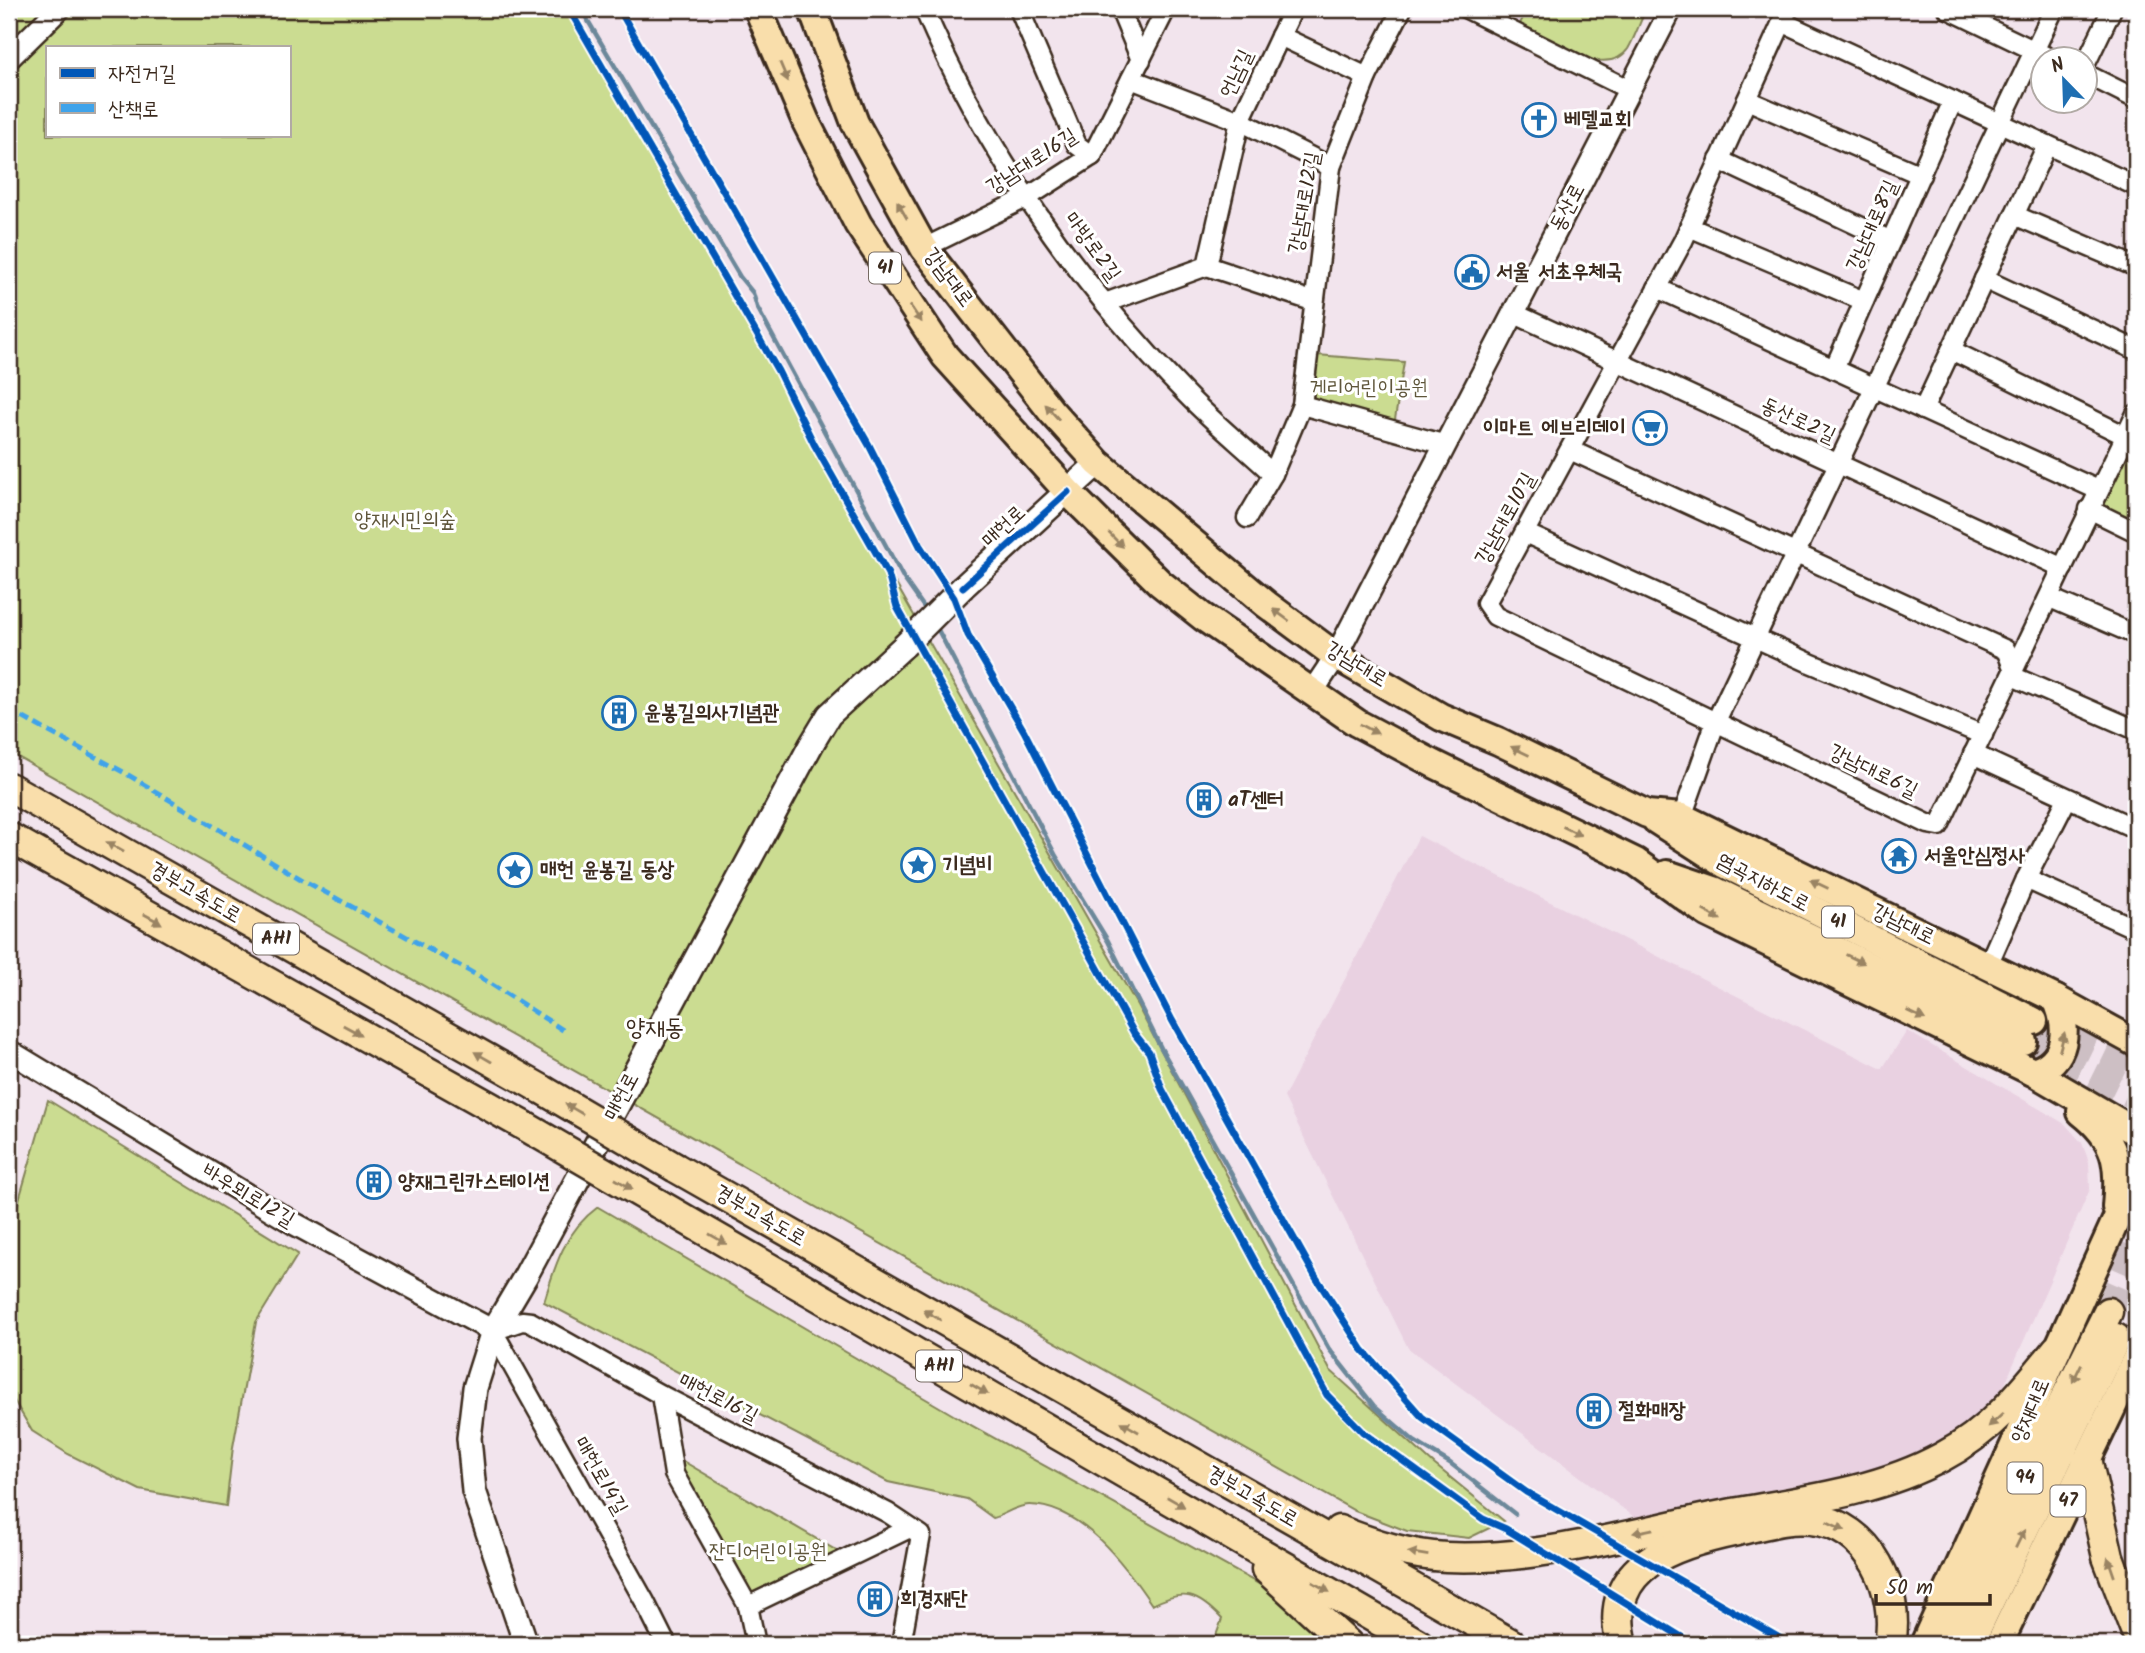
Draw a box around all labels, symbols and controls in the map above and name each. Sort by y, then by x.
street label: 언남길 [1211,44,1263,104]
legend [46,46,290,136]
north arrow [2030,46,2100,116]
text: N [2047,50,2070,82]
text: 자전거길 [108,58,176,91]
one-way arrow [779,61,790,82]
text: 산책로 [108,94,159,127]
church icon: 베델교회 [1520,101,1558,139]
place label: 베델교회 [1564,104,1632,137]
street label: 강남대로16길 [980,120,1084,204]
street label: 강남대로12길 [1280,149,1330,257]
street label: 강남대로8길 [1838,175,1908,277]
street label: 동산로 [1542,178,1594,238]
one-way arrow [896,201,908,220]
street label: 마방로2길 [1055,205,1129,289]
street label: 강남대로 [914,241,982,315]
road number: 41 [869,252,901,284]
public building icon: 서울 서초우체국 [1453,253,1491,291]
place label: 서울 서초우체국 [1496,256,1622,289]
one-way arrow [909,305,923,323]
park label: 게리어린이공원 [1310,372,1428,405]
street label: 동산로2길 [1755,389,1841,453]
one-way arrow [1044,403,1060,421]
supermarket icon: 이마트 에브리데이 [1631,409,1669,447]
place label: 이마트 에브리데이 [1483,412,1626,445]
street label: 강남대로10길 [1467,466,1545,571]
street label: 매헌로 [974,498,1034,556]
park label: 양재시민의숲 [354,504,456,537]
one-way arrow [1107,532,1124,548]
one-way arrow [1272,608,1291,622]
street label: 강남대로 [1319,633,1393,697]
building icon: 윤봉길의사기념관 [600,694,638,732]
place label: 윤봉길의사기념관 [644,697,779,730]
one-way arrow [1359,723,1379,735]
street label: 강남대로6길 [1823,736,1924,808]
one-way arrow [1510,746,1530,757]
building icon: aT센터 [1185,781,1223,819]
place label: aT센터 [1228,784,1284,817]
one-way arrow [1562,826,1582,837]
temple icon: 서울안심정사 [1880,837,1918,875]
place label: 서울안심정사 [1924,840,2025,873]
one-way arrow [105,841,125,853]
street label: 염곡지하도로 [1710,845,1816,921]
place icon: 기념비 [899,846,937,884]
place label: 기념비 [942,849,993,882]
place icon: 매헌 윤봉길 동상 [496,851,534,889]
street label: 경부고속도로 [143,853,247,933]
place label: 매헌 윤봉길 동상 [540,854,675,887]
one-way arrow [1809,878,1829,889]
street label: 강남대로 [1865,895,1941,955]
road number: 41 [1822,906,1854,938]
one-way arrow [1702,909,1722,921]
one-way arrow [144,913,163,925]
road number: AH1 [253,923,299,954]
one-way arrow [1845,954,1865,965]
district label: 양재동 [626,1009,684,1048]
one-way arrow [1906,1009,1926,1021]
one-way arrow [342,1024,362,1036]
one-way arrow [2057,1030,2068,1052]
one-way arrow [474,1051,493,1063]
street label: 매헌로 [596,1067,648,1127]
one-way arrow [565,1103,584,1115]
street label: 바우뫼로12길 [195,1155,301,1237]
building icon: 양재그린카스테이션 [355,1163,393,1201]
place label: 양재그린카스테이션 [398,1166,550,1199]
street label: 경부고속도로 [708,1176,812,1256]
one-way arrow [615,1178,634,1190]
one-way arrow [709,1232,728,1245]
one-way arrow [922,1309,942,1321]
road number: AH1 [916,1350,962,1382]
one-way arrow [2072,1363,2083,1383]
street label: 매헌로16길 [672,1365,764,1433]
street label: 양재대로 [2003,1373,2059,1449]
one-way arrow [969,1383,989,1395]
building icon: 절화매장 [1575,1392,1613,1430]
place label: 절화매장 [1618,1395,1686,1428]
one-way arrow [1987,1412,2005,1428]
one-way arrow [1120,1421,1139,1433]
street label: 매헌로14길 [564,1431,636,1521]
street label: 경부고속도로 [1200,1457,1304,1537]
road number: 94 [2008,1462,2042,1494]
road number: 47 [2050,1485,2086,1516]
one-way arrow [1166,1496,1186,1508]
one-way arrow [1826,1521,1846,1532]
one-way arrow [1632,1526,1654,1537]
one-way arrow [2014,1529,2025,1549]
park label: 잔디어린이공원 [709,1536,827,1569]
one-way arrow [1407,1548,1429,1559]
one-way arrow [2105,1556,2116,1577]
scale bar [1876,1562,1989,1606]
text: 50 m [1886,1572,1933,1605]
building icon: 희경재단 [856,1580,894,1618]
one-way arrow [1311,1580,1330,1593]
place label: 희경재단 [900,1583,968,1616]

